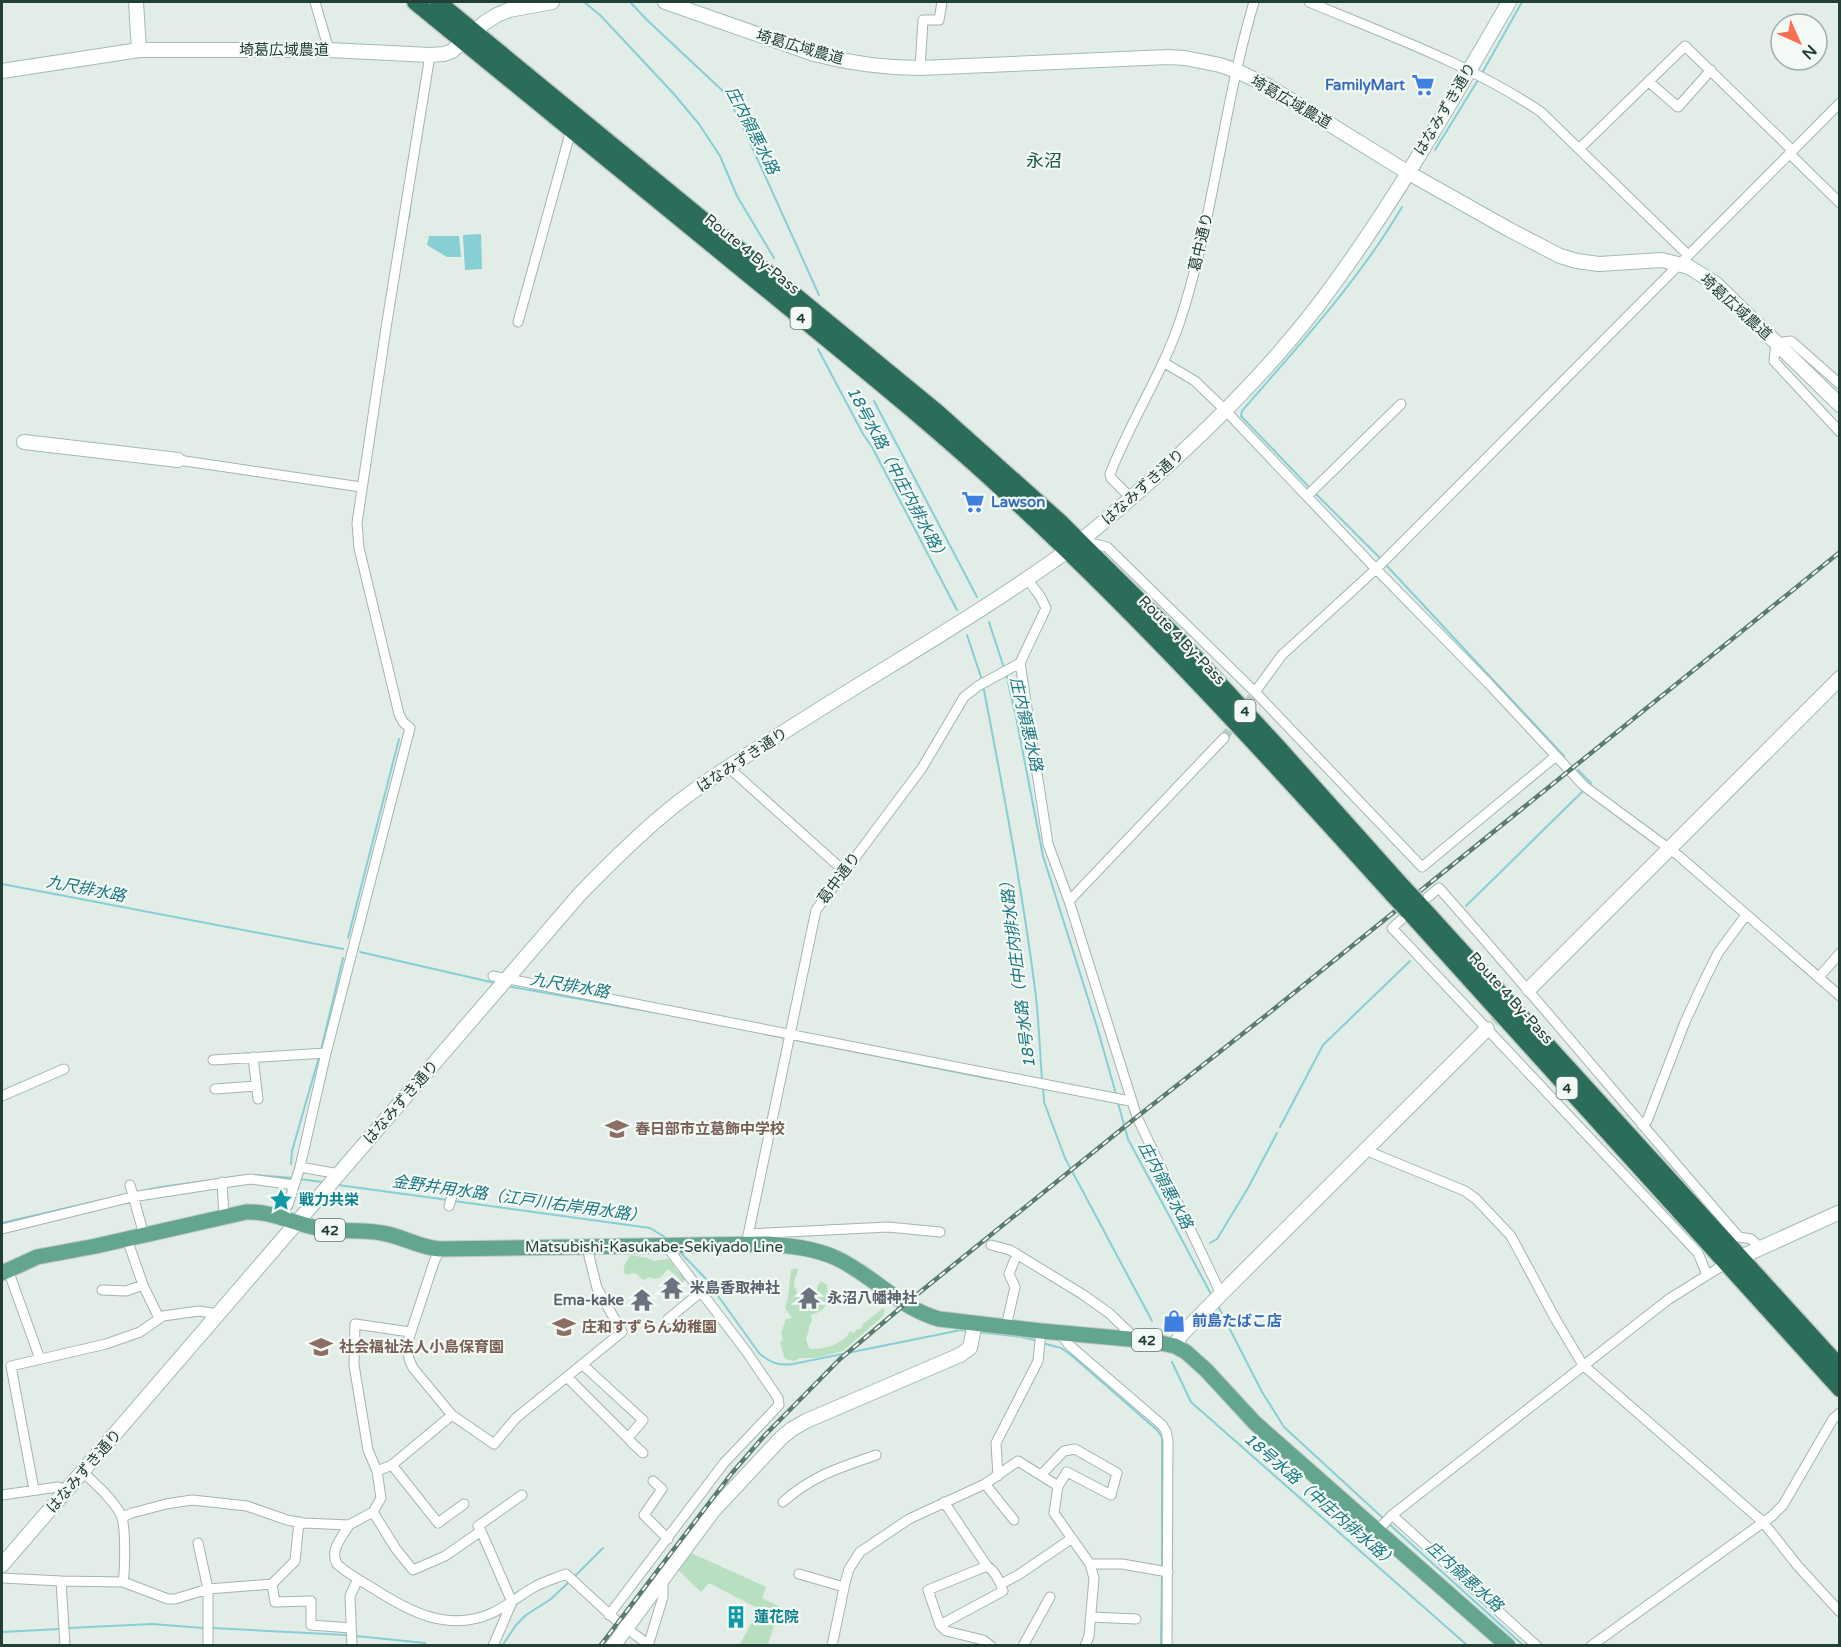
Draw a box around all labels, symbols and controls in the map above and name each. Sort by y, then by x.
north arrow [1769,12,1829,72]
street label: 埼葛広域農道 [754,26,846,68]
text: N [1797,40,1821,64]
street label: 埼葛広域農道 [239,41,329,59]
street label: はなみずき通り [1410,59,1480,159]
street label: 埼葛広域農道 [1248,72,1334,132]
supermarket icon: FamilyMart [1410,72,1436,98]
place label: FamilyMart [1325,76,1405,95]
water label: 庄内領悪水路 [721,83,784,180]
district label: 永沼 [1026,150,1062,172]
street label: Route 4 By-Pass [701,210,803,298]
street label: 葛中通り [1185,211,1217,273]
street label: 埼葛広域農道 [1697,270,1775,344]
road number: 4 [790,307,812,329]
water label: 18号水路（中庄内排水路） [842,383,952,566]
street label: はなみずき通り [1098,445,1188,529]
supermarket icon: Lawson [960,489,986,515]
place label: Lawson [991,493,1045,511]
street label: Route 4 By-Pass [1135,592,1229,688]
water label: 庄内領悪水路 [1005,675,1047,775]
road number: 4 [1234,700,1256,722]
street label: はなみずき通り [693,724,791,796]
street label: 葛中通り [814,849,864,907]
water label: 九尺排水路 [45,872,129,907]
water label: 18号水路（中庄内排水路） [996,872,1040,1069]
street label: Route 4 By-Pass [1465,948,1557,1048]
water label: 九尺排水路 [529,969,613,1003]
street label: はなみずき通り [360,1056,442,1148]
road number: 4 [1556,1077,1578,1099]
school or university icon: 春日部市立葛飾中学校 [604,1116,630,1142]
place label: 春日部市立葛飾中学校 [635,1120,785,1138]
water label: 庄内領悪水路 [1134,1138,1197,1234]
water label: 金野井用水路（江戸川右岸用水路） [391,1171,647,1227]
place icon: 戦力共栄 [268,1187,294,1213]
place label: 戦力共栄 [299,1191,359,1209]
road number: 42 [315,1219,345,1241]
street label: Matsubishi-Kasukabe-Sekiyado Line [525,1238,783,1256]
temple icon: 米島香取神社 [659,1275,685,1301]
place label: 米島香取神社 [690,1279,780,1297]
temple icon: 永沼八幡神社 [796,1285,822,1311]
temple icon: Ema-kake [629,1287,655,1313]
place label: 永沼八幡神社 [827,1289,917,1307]
place label: Ema-kake [553,1291,624,1309]
shop icon: 前島たばこ店 [1161,1308,1187,1334]
place label: 前島たばこ店 [1192,1312,1282,1330]
school or university icon: 庄和すずらん幼稚園 [551,1314,577,1340]
place label: 庄和すずらん幼稚園 [582,1318,717,1336]
road number: 42 [1132,1329,1162,1351]
school or university icon: 社会福祉法人小島保育園 [308,1334,334,1360]
place label: 社会福祉法人小島保育園 [339,1338,504,1356]
street label: はなみずき通り [43,1425,125,1517]
water label: 18号水路（中庄内排水路） [1240,1429,1401,1573]
water label: 庄内領悪水路 [1422,1537,1508,1618]
building icon: 蓮花院 [723,1604,749,1630]
place label: 蓮花院 [754,1608,799,1626]

